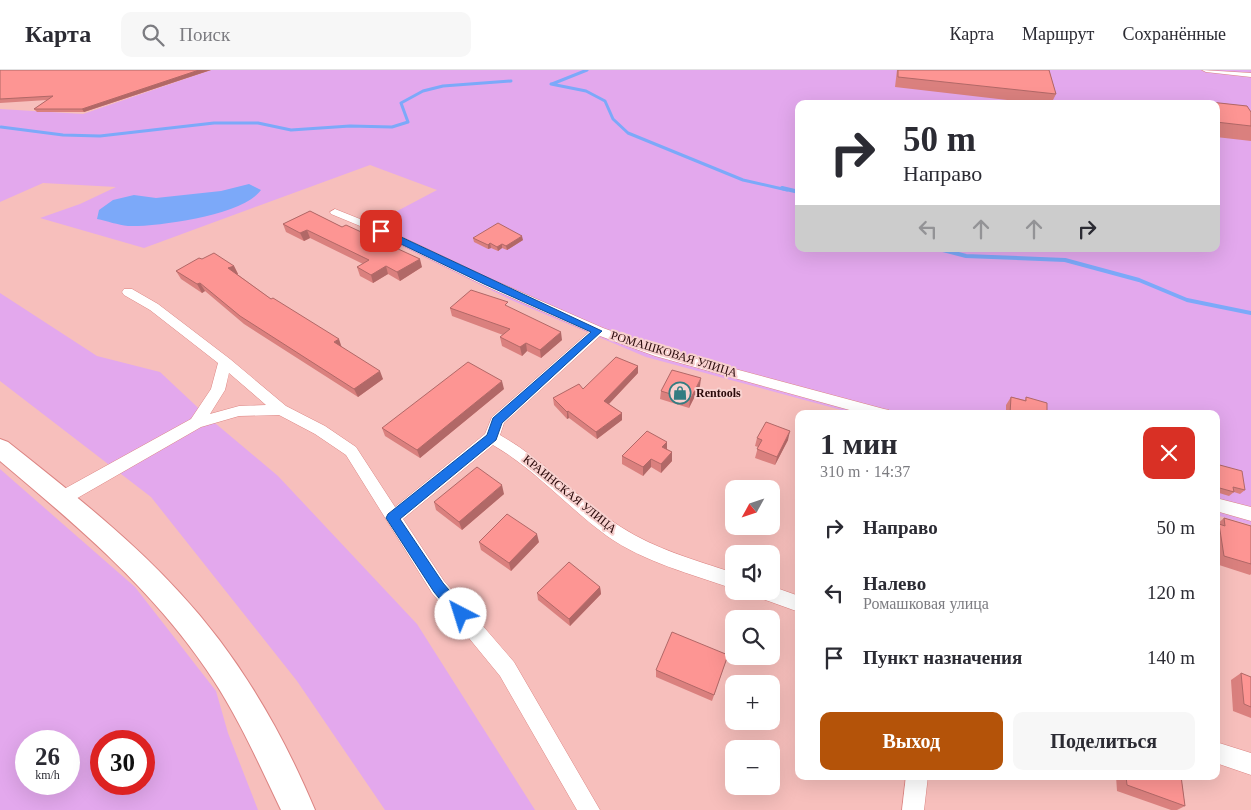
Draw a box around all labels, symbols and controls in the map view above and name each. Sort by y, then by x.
search box [121,12,471,57]
text: Карта [25,21,91,47]
icon: search [139,21,167,49]
text: Поиск [179,24,230,45]
text: Карта [949,24,994,44]
text: Маршрут [1022,24,1094,44]
text: Сохранённые [1122,24,1226,44]
icon: right [820,120,885,185]
text: 50 m [903,120,976,159]
text: Направо [903,161,982,186]
pin [360,210,402,252]
icon: left [914,215,942,243]
icon: ahead [967,215,995,243]
icon: ahead [1020,215,1048,243]
icon: right [1073,215,1101,243]
icon: arrive [367,217,395,245]
street label: РОМАШКОВАЯ УЛИЦА [609,328,739,380]
shop icon: Rentools [668,381,692,405]
place label: Rentools [696,386,741,400]
text: 1 мин [820,427,898,460]
button: close [1143,427,1195,479]
street label: КРАИНСКАЯ УЛИЦА [520,452,620,536]
text: 310 m · 14:37 [820,463,910,480]
north arrow [725,480,780,535]
map controls [725,480,780,795]
icon: right [820,514,848,542]
text: Направо [863,517,938,538]
text: 50 m [1156,517,1195,538]
button: sound [725,545,780,600]
text: Налево [863,573,926,594]
icon: left [820,579,848,607]
text: 120 m [1147,582,1195,603]
position arrow [434,587,486,639]
text: Ромашковая улица [863,595,989,612]
button: search [725,610,780,665]
icon: arrive [820,644,848,672]
text: Пункт назначения [863,647,1022,668]
text: 140 m [1147,647,1195,668]
button: + [725,675,780,730]
button: Выход [820,712,1003,770]
button: Поделиться [1013,712,1195,770]
speed limit sign: 30 [90,730,155,795]
button: − [725,740,780,795]
text: 26 [35,743,60,770]
text: km/h [35,768,60,782]

